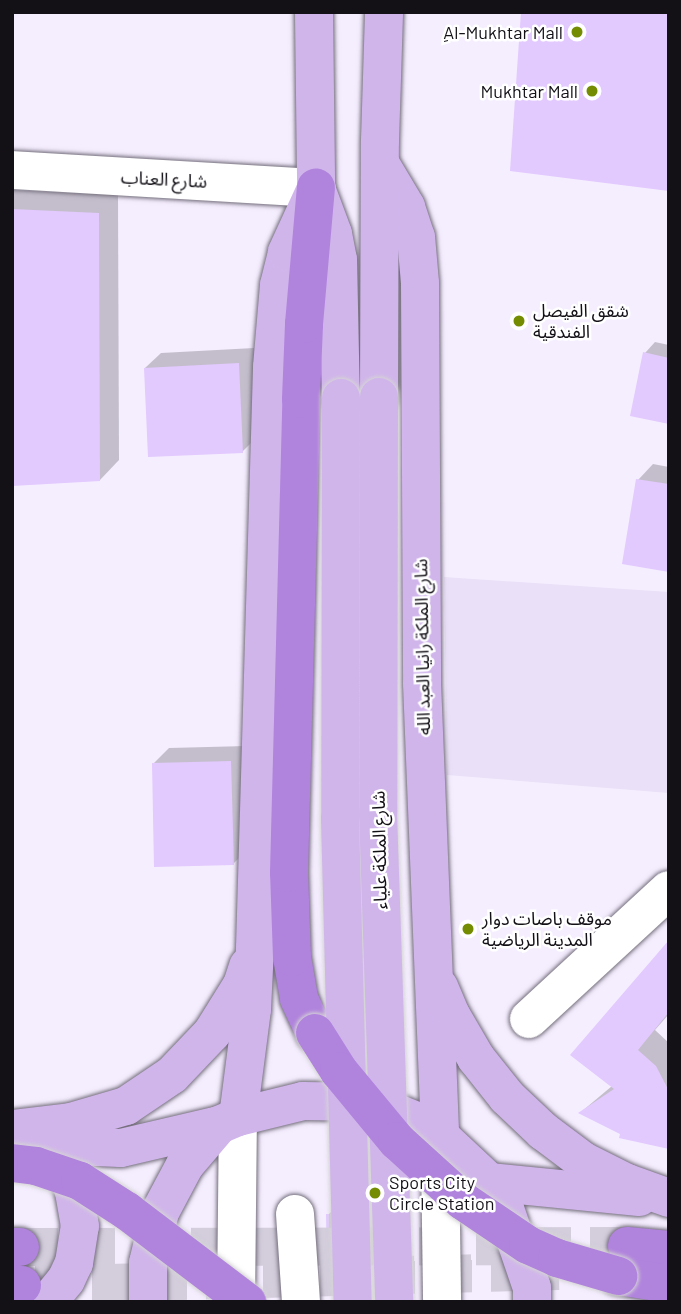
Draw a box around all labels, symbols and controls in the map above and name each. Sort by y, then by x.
place label: ِAl-Mukhtar Mall [443,21,563,43]
marker: ِAl-Mukhtar Mall [569,24,585,40]
place label: Mukhtar Mall [481,80,578,102]
marker: Mukhtar Mall [584,83,600,99]
street label: شارع العناب [120,166,208,192]
place label: شقق الفيصل الفندقية [533,300,629,342]
marker: شقق الفيصل الفندقية [511,313,527,329]
street label: شارع الملكة رانيا العبد الله [410,559,434,735]
street label: شارع الملكة علياء [367,790,391,910]
place label: موقف باصات دوار المدينة الرياضية [482,908,612,950]
marker: موقف باصات دوار المدينة الرياضية [460,921,476,937]
place label: Sports City Circle Station [389,1172,495,1214]
marker: Sports City Circle Station [367,1185,383,1201]

